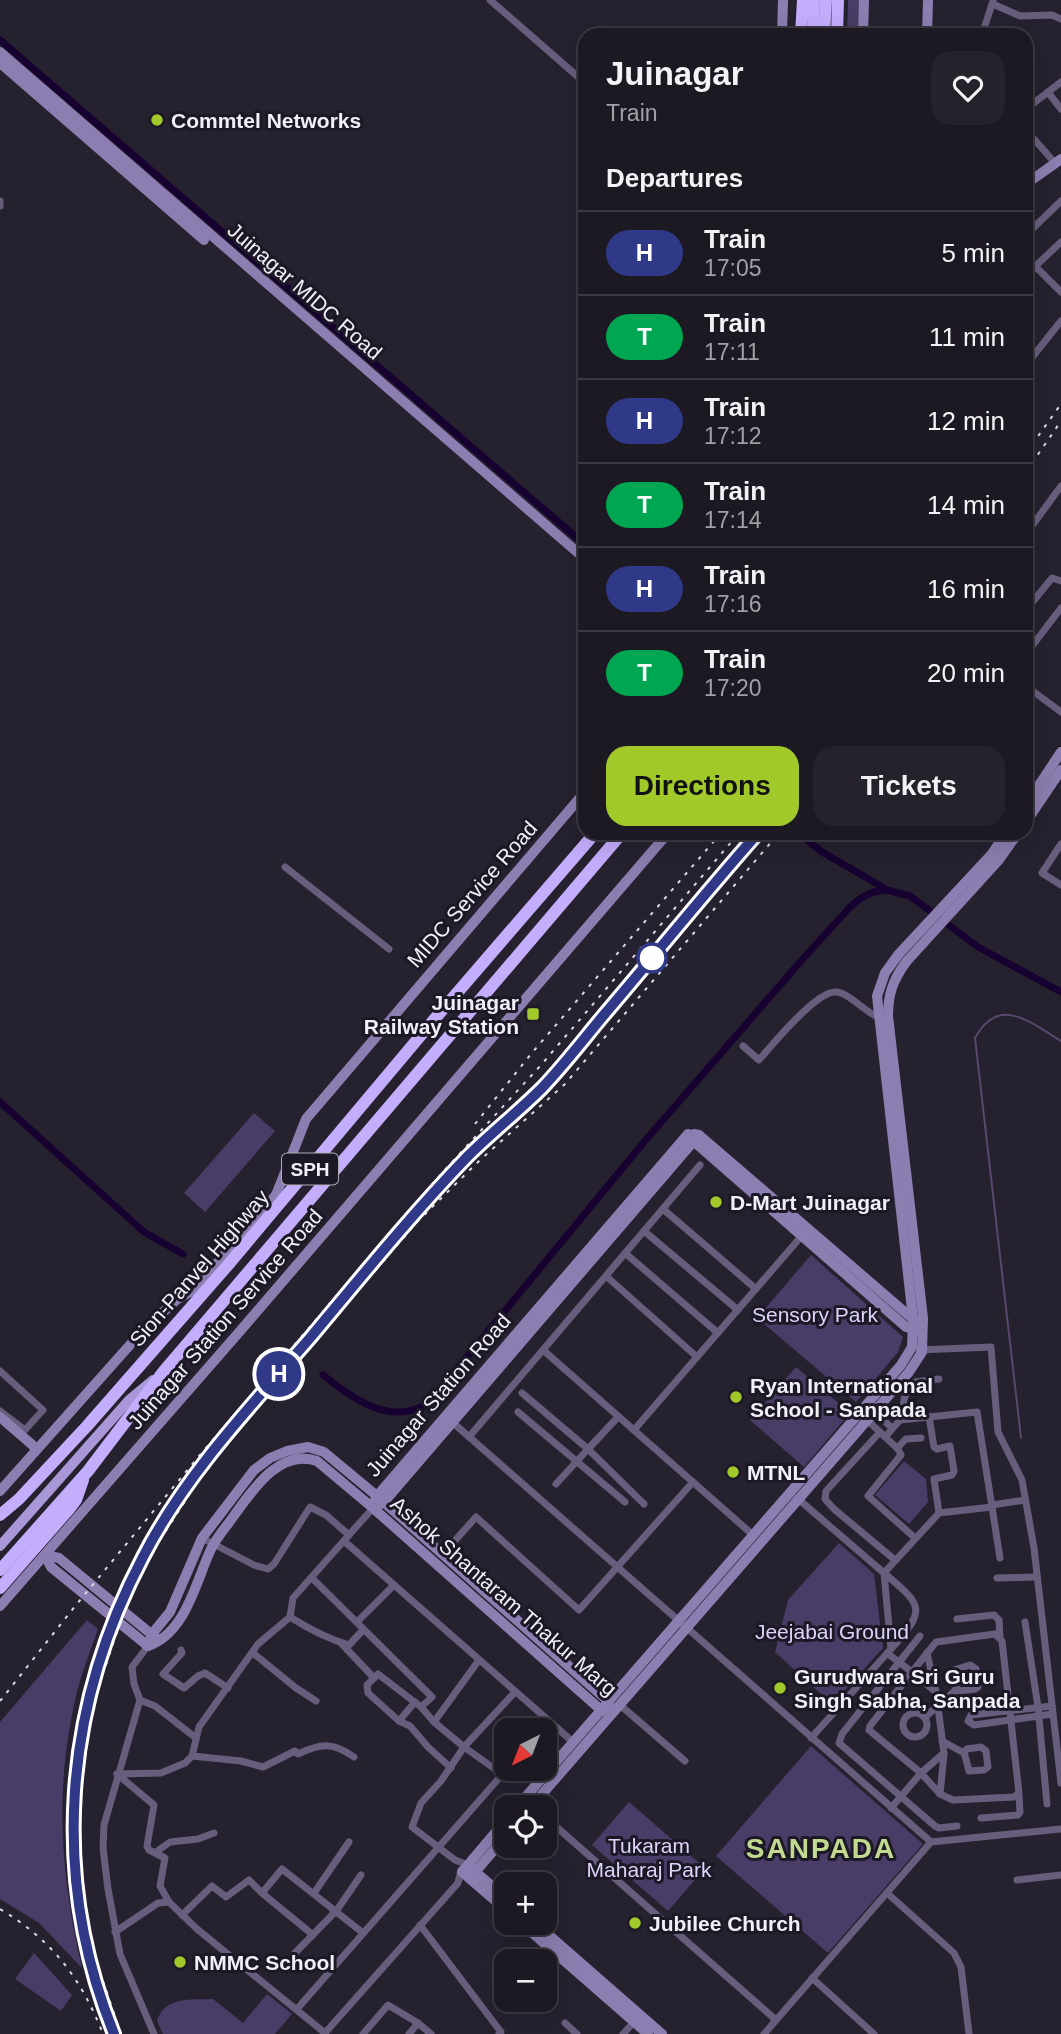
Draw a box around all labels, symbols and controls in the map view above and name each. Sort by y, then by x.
button: heart [931,51,1005,125]
text: Juinagar [606,55,744,92]
text: Train [606,100,658,126]
place label: Commtel Networks [171,109,361,132]
marker: Commtel Networks [149,112,165,128]
text: Departures [606,163,743,193]
street label: Juinagar MIDC Road [223,218,387,364]
text: Train [704,224,766,254]
text: 5 min [941,238,1005,268]
text: H [636,239,653,266]
text: 17:05 [704,255,762,281]
text: Train [704,308,766,338]
text: 11 min [929,322,1005,352]
text: T [637,323,652,350]
text: 17:11 [704,339,760,365]
text: Train [704,392,766,422]
text: 12 min [927,406,1005,436]
text: H [636,407,653,434]
text: 17:12 [704,423,762,449]
text: Train [704,476,766,506]
text: 14 min [927,490,1005,520]
text: T [637,491,652,518]
text: 17:14 [704,507,762,533]
text: Train [704,560,766,590]
text: 16 min [927,574,1005,604]
text: H [636,575,653,602]
text: 17:16 [704,591,762,617]
text: Train [704,644,766,674]
text: 20 min [927,658,1005,688]
text: T [637,659,652,686]
text: 17:20 [704,675,762,701]
button: Directions [606,746,799,826]
button: Tickets [813,746,1005,826]
street label: MIDC Service Road [402,816,542,972]
unlabelled marker [637,943,667,973]
place label: Juinagar Railway Station [364,991,519,1038]
marker: Juinagar Railway Station [525,1006,541,1022]
road number: SPH [282,1154,338,1184]
street label: Sion-Panvel Highway [125,1185,273,1351]
place label: D-Mart Juinagar [730,1191,890,1214]
marker: D-Mart Juinagar [708,1194,724,1210]
street label: Juinagar Station Service Road [123,1204,327,1434]
park label: Sensory Park [752,1303,879,1326]
street label: Juinagar Station Road [361,1309,515,1481]
line badge: H [256,1351,302,1397]
text: H [270,1360,288,1387]
place label: Ryan International School - Sanpada [750,1374,933,1421]
marker: Ryan International School - Sanpada [728,1389,744,1405]
place label: MTNL [747,1461,805,1484]
marker: MTNL [725,1464,741,1480]
street label: Ashok Shantaram Thakur Marg [386,1492,622,1700]
park label: Jeejabai Ground [755,1620,909,1643]
place label: Gurudwara Sri Guru Singh Sabha, Sanpada [794,1665,1021,1712]
marker: Gurudwara Sri Guru Singh Sabha, Sanpada [772,1680,788,1696]
north arrow [494,1718,556,1782]
map controls [494,1718,557,2012]
button: locate [494,1795,557,1858]
district label: SANPADA [746,1833,896,1864]
park label: Tukaram Maharaj Park [587,1834,712,1881]
button: + [494,1872,557,1935]
place label: Jubilee Church [649,1912,801,1935]
marker: Jubilee Church [627,1915,643,1931]
button: − [494,1949,557,2012]
place label: NMMC School [194,1951,335,1974]
marker: NMMC School [172,1954,188,1970]

